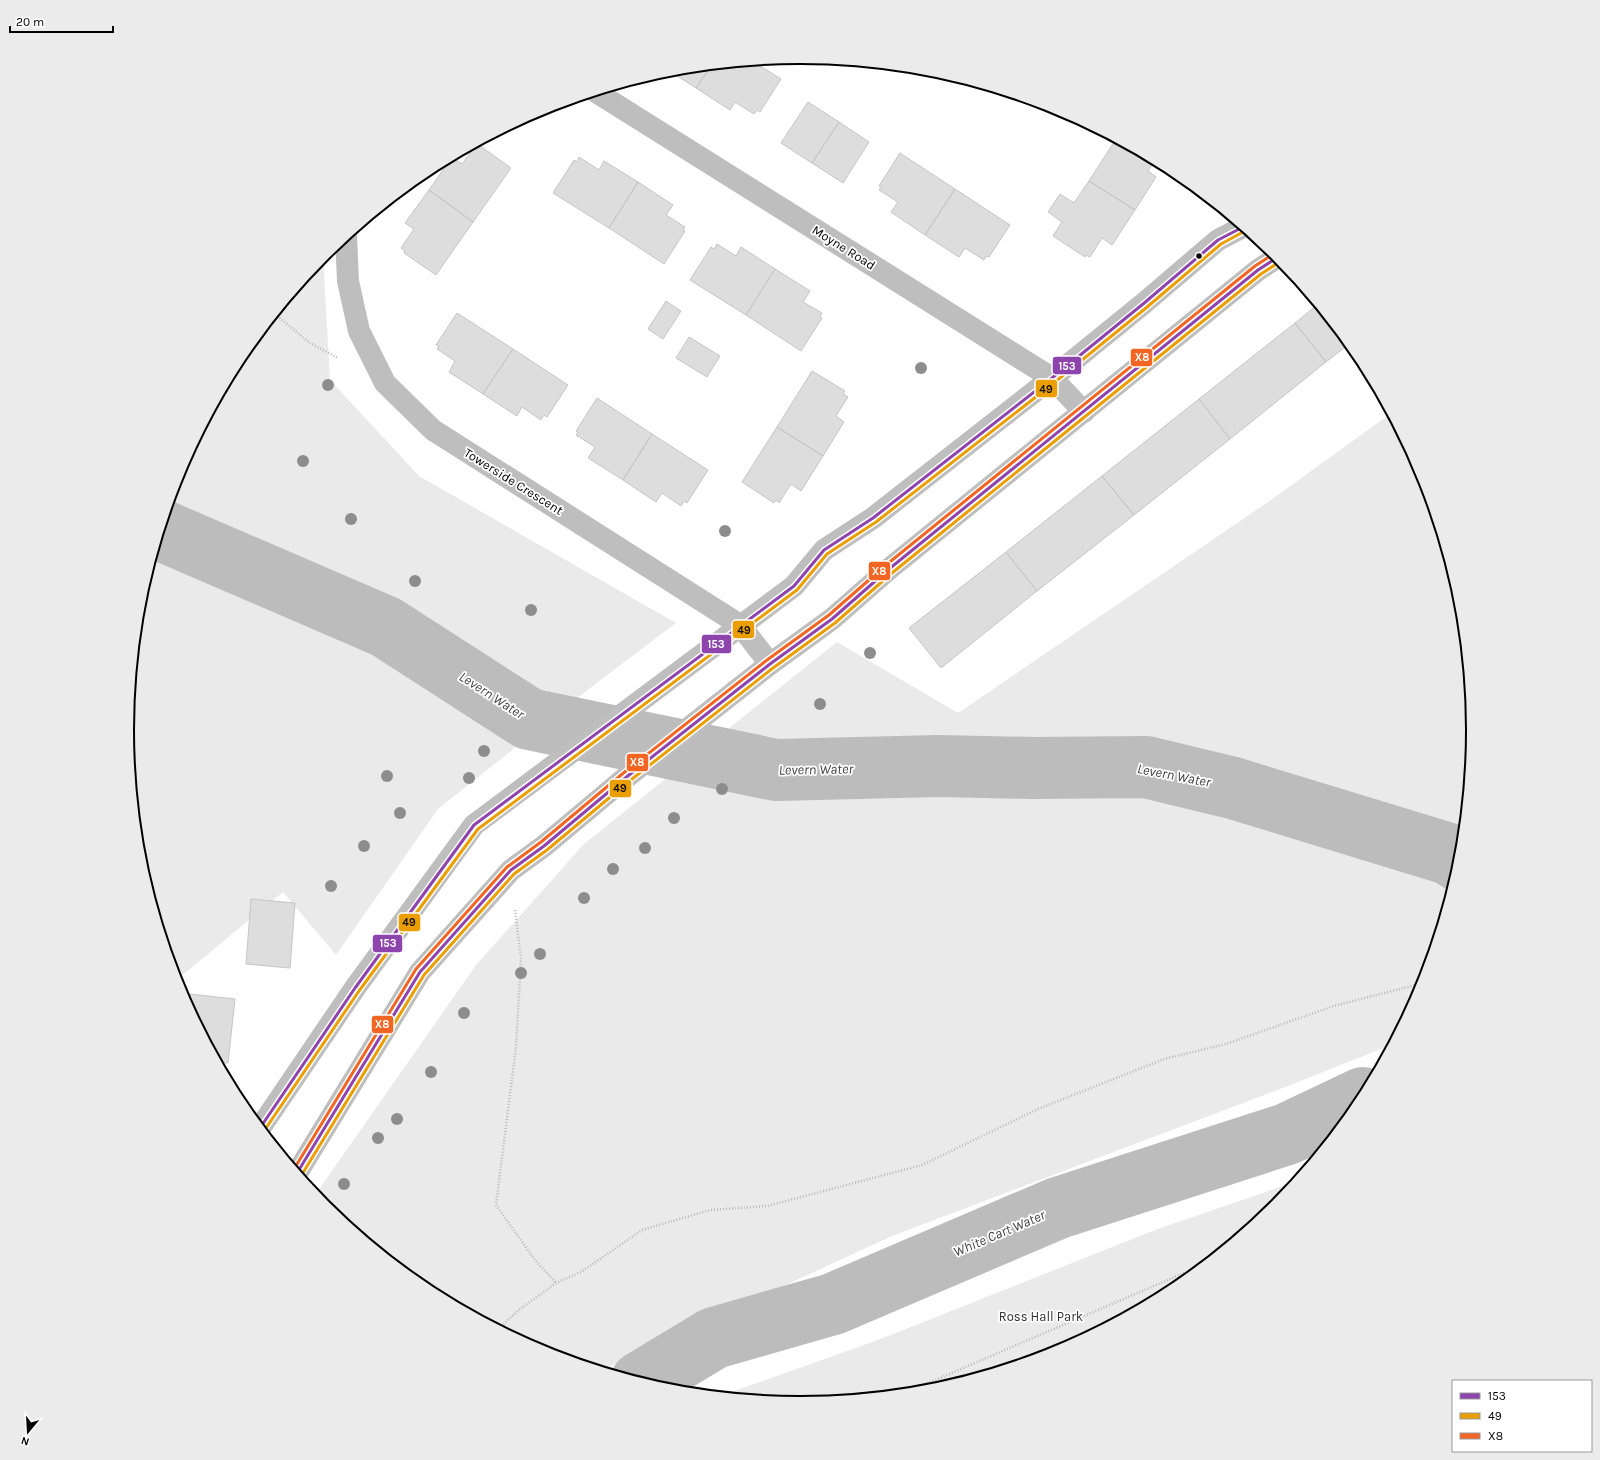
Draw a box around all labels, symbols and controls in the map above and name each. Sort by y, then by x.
scale bar [10,8,113,34]
text: 20 m [16,15,44,29]
street label: Moyne Road [809,222,878,273]
unlabelled marker [1194,251,1204,261]
line badge: X8 [1130,348,1153,367]
text: X8 [1135,351,1149,364]
line badge: 153 [1052,356,1082,375]
text: 153 [1058,360,1076,373]
line badge: 49 [1035,379,1058,398]
text: 49 [1039,383,1053,396]
street label: Towerside Crescent [461,445,566,518]
line badge: X8 [868,561,891,581]
text: X8 [872,565,886,578]
line badge: 49 [732,620,755,639]
text: 49 [737,624,751,637]
line badge: 153 [701,634,732,654]
text: 153 [707,638,725,651]
water label: Levern Water [456,668,529,723]
line badge: X8 [626,753,649,772]
text: X8 [630,756,644,769]
water label: Levern Water [779,760,855,779]
water label: Levern Water [1136,760,1213,791]
line badge: 49 [609,779,632,798]
text: 49 [613,782,627,795]
line badge: 49 [398,913,421,932]
text: 49 [402,916,416,929]
line badge: 153 [372,934,403,953]
text: 153 [379,937,397,950]
line badge: X8 [371,1015,394,1034]
text: X8 [375,1018,389,1031]
water label: White Cart Water [951,1206,1049,1260]
park label: Ross Hall Park [999,1309,1083,1324]
legend [1452,1380,1592,1452]
text: 153 [1488,1389,1506,1403]
text: 49 [1488,1409,1502,1423]
north arrow [8,1412,48,1452]
text: X8 [1488,1429,1503,1443]
text: N [19,1434,31,1448]

